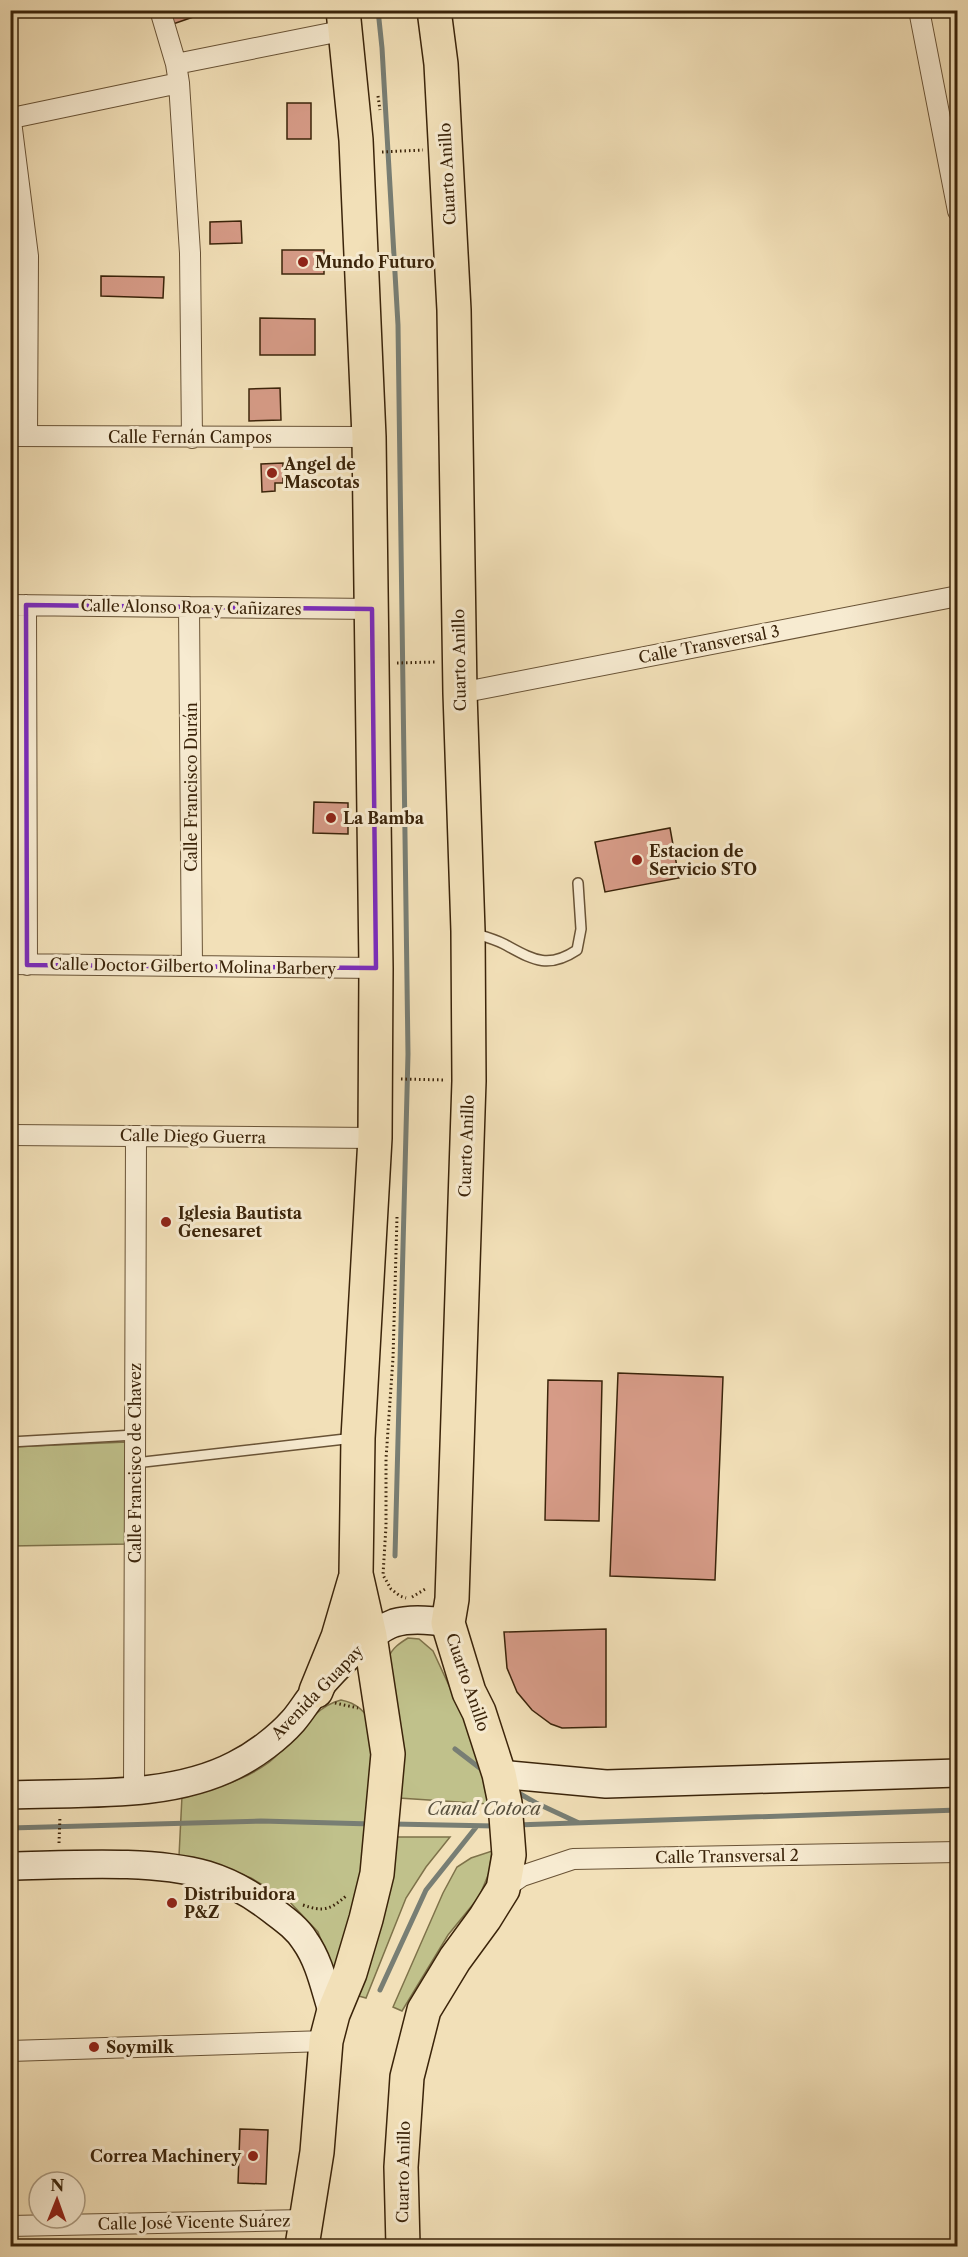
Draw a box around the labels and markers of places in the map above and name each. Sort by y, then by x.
place label: Mundo Futuro [315,252,434,272]
marker: Mundo Futuro [296,255,310,269]
place label: Angel de Mascotas [283,454,360,492]
marker: Angel de Mascotas [265,466,279,480]
place label: La Bamba [343,808,425,828]
marker: La Bamba [324,811,338,825]
place label: Estacion de Servicio STO [649,841,757,879]
marker: Estacion de Servicio STO [630,853,644,867]
place label: Iglesia Bautista Genesaret [178,1203,303,1241]
marker: Iglesia Bautista Genesaret [159,1215,173,1229]
place label: Distribuidora P&Z [184,1884,296,1922]
marker: Distribuidora P&Z [165,1896,179,1910]
place label: Soymilk [106,2037,174,2057]
marker: Soymilk [87,2040,101,2054]
place label: Correa Machinery [90,2146,242,2166]
marker: Correa Machinery [246,2149,260,2163]

